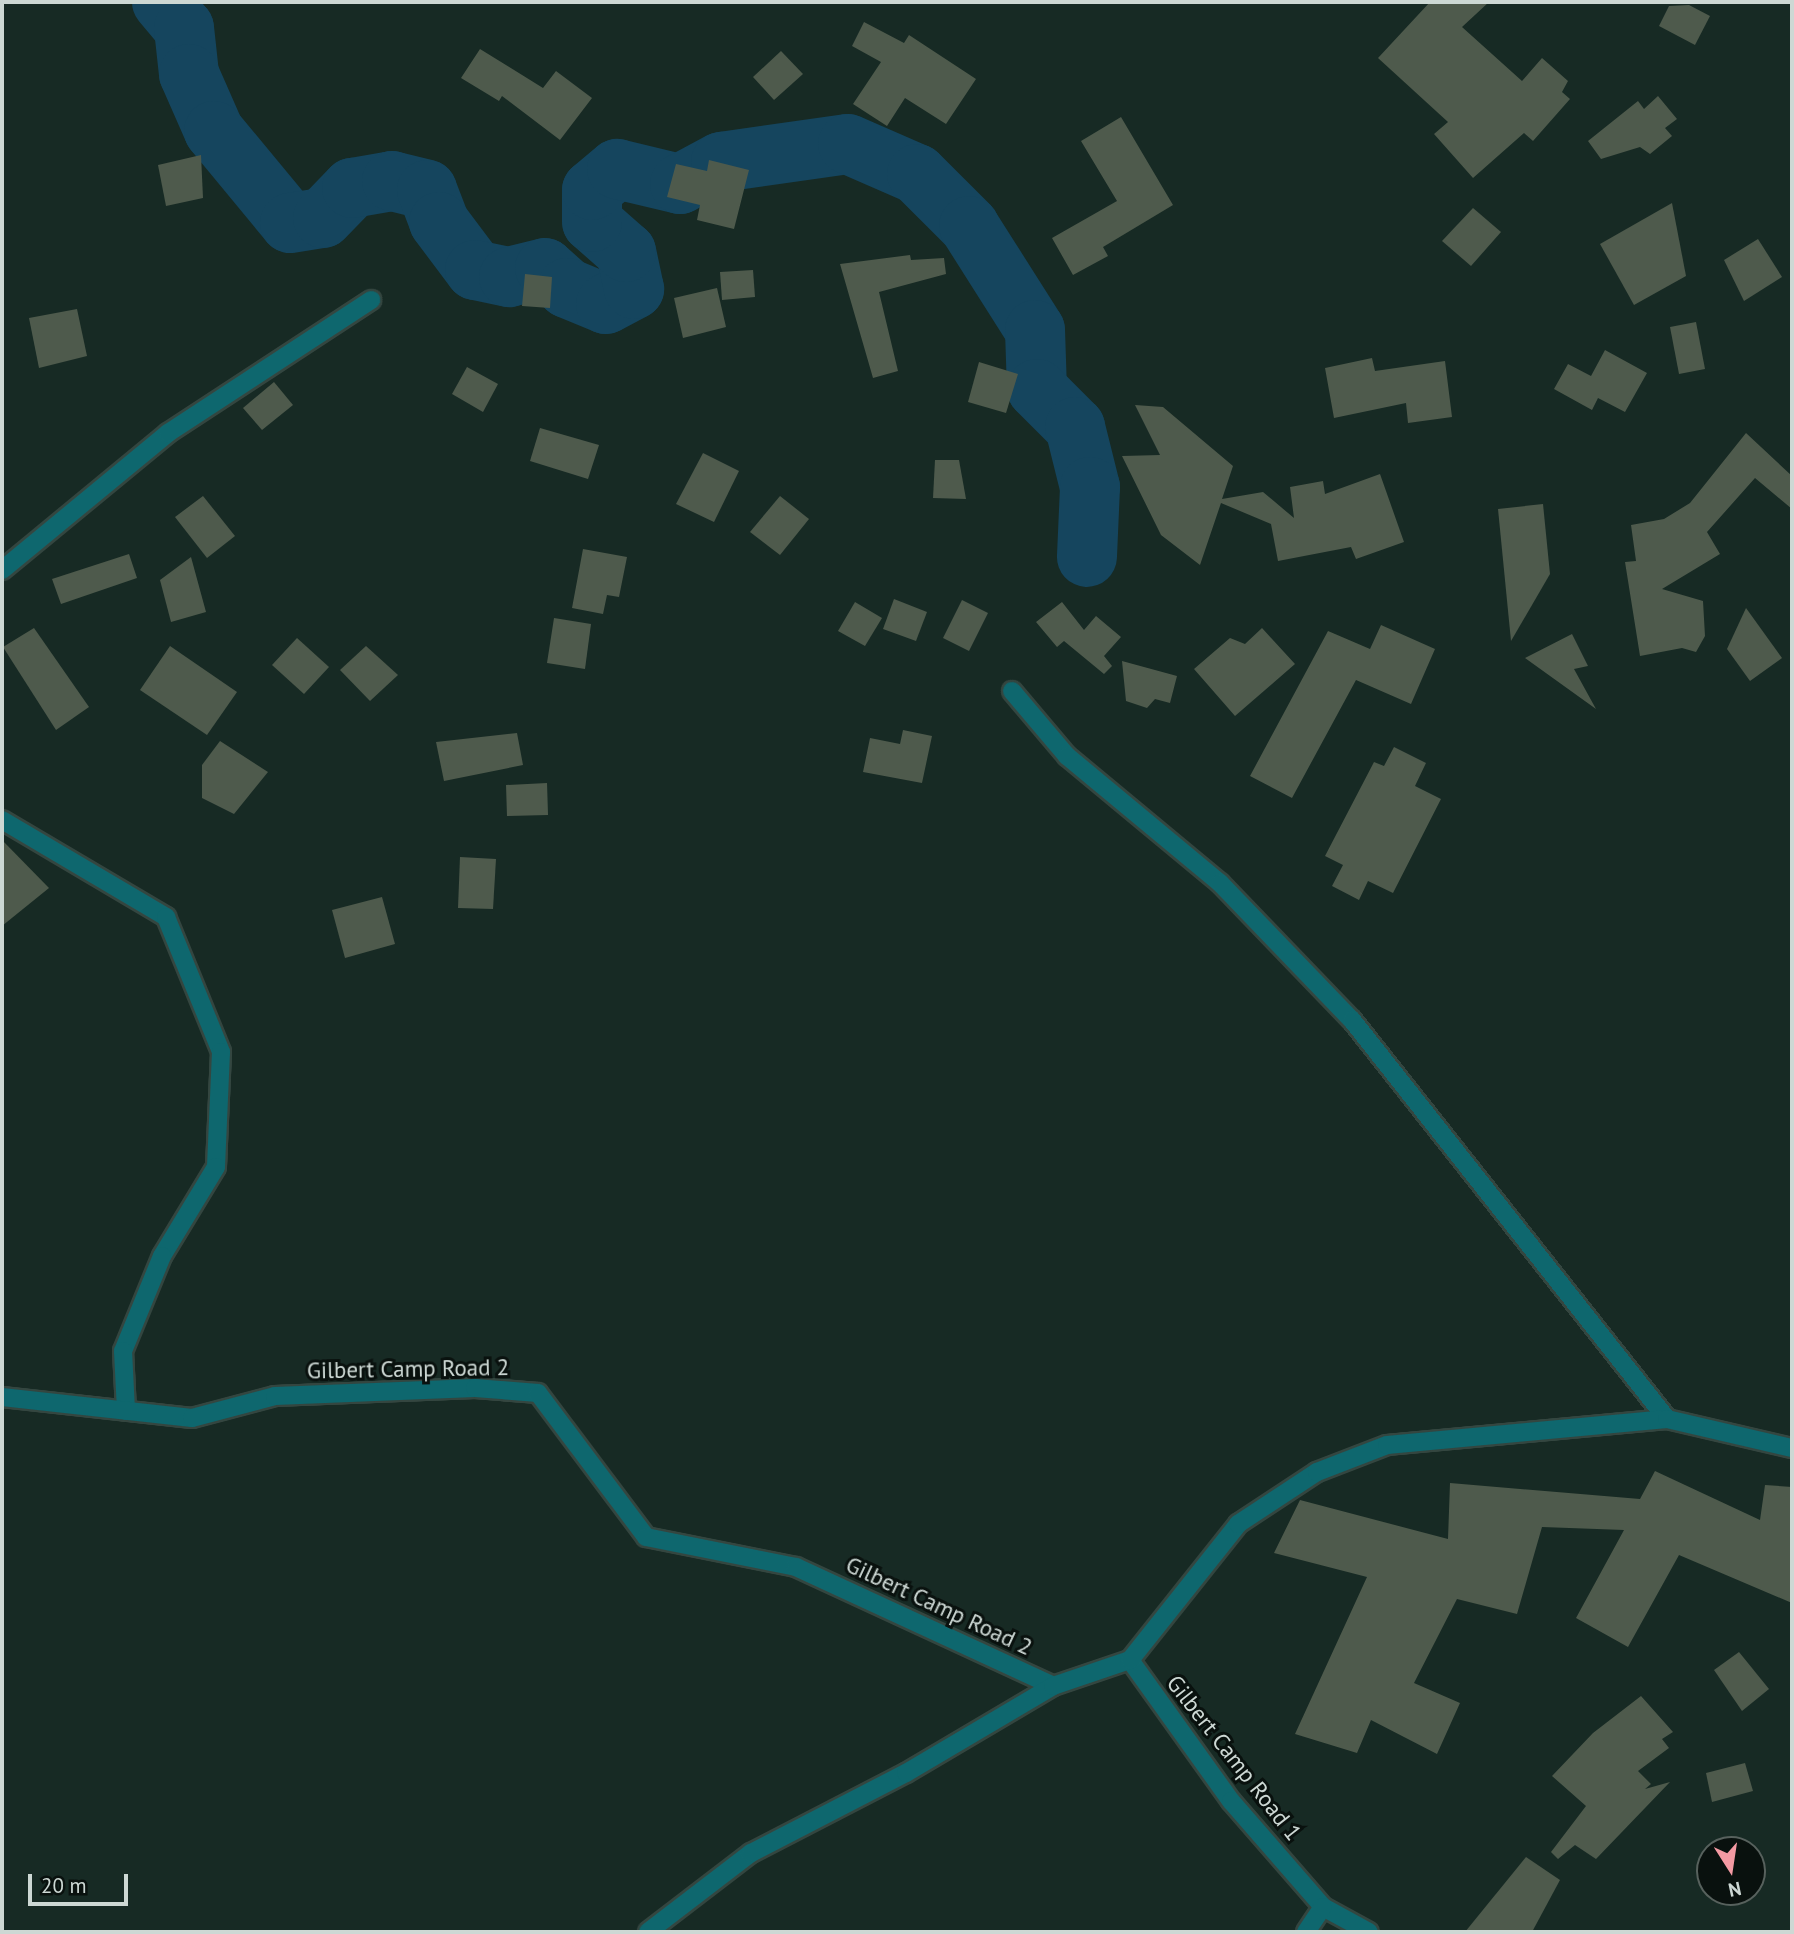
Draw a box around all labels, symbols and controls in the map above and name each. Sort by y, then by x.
street label: Gilbert Camp Road 2 [307,1353,509,1385]
street label: Gilbert Camp Road 2 [842,1551,1036,1661]
street label: Gilbert Camp Road 1 [1161,1670,1307,1846]
north arrow [1696,1836,1766,1906]
scale bar [32,1860,131,1904]
text: 20 m [41,1872,87,1899]
text: N [1726,1877,1744,1903]

